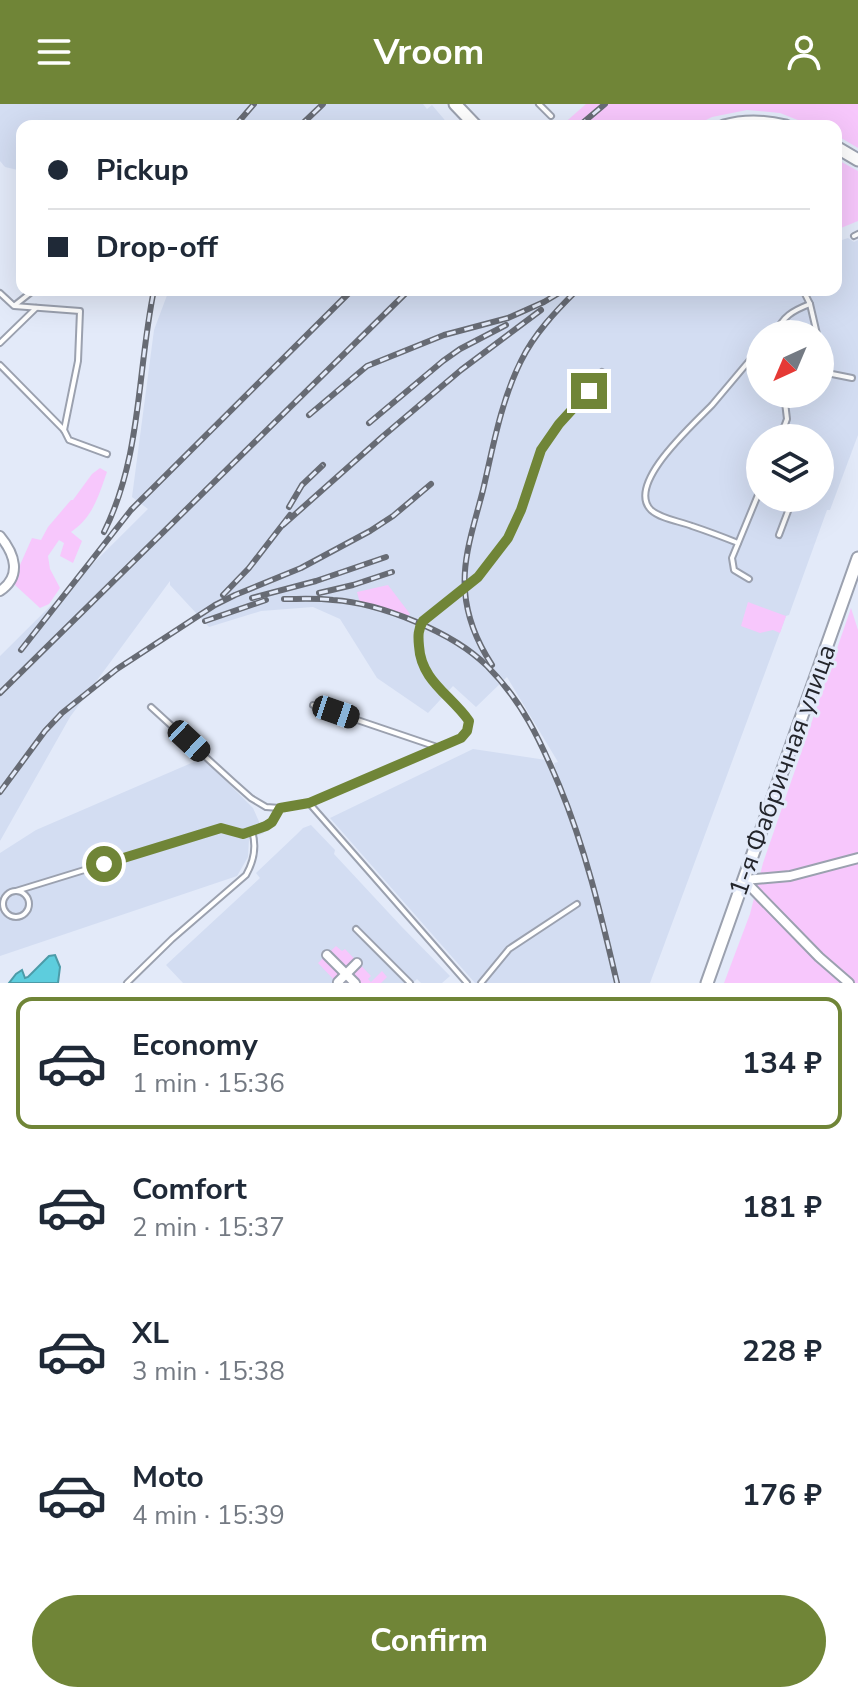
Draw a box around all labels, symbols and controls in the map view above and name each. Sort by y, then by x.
text: Vroom [374,28,484,77]
icon: menu [32,30,76,74]
icon: person [782,30,826,74]
text: Pickup [96,150,189,191]
text: Drop-off [96,227,218,268]
north arrow [746,320,834,408]
map controls [746,320,834,512]
route end [571,373,607,409]
button: layers [746,424,834,512]
street label: 1-я Фабричная улица [721,639,844,901]
car [309,693,363,731]
car [163,716,215,766]
route start [86,846,122,882]
text: Economy [132,1025,258,1066]
icon: car [36,1027,108,1099]
text: 134 ₽ [742,1043,822,1084]
text: 1 min · 15:36 [132,1066,285,1101]
text: Comfort [132,1169,247,1210]
icon: car [36,1171,108,1243]
text: 181 ₽ [742,1187,822,1228]
text: 2 min · 15:37 [132,1210,285,1245]
text: XL [132,1313,169,1354]
icon: car [36,1315,108,1387]
text: 228 ₽ [742,1331,822,1372]
text: 3 min · 15:38 [132,1354,285,1389]
text: Moto [132,1457,204,1498]
icon: car [36,1459,108,1531]
text: 176 ₽ [742,1475,822,1516]
text: 4 min · 15:39 [132,1498,285,1533]
button: Confirm [32,1595,826,1687]

